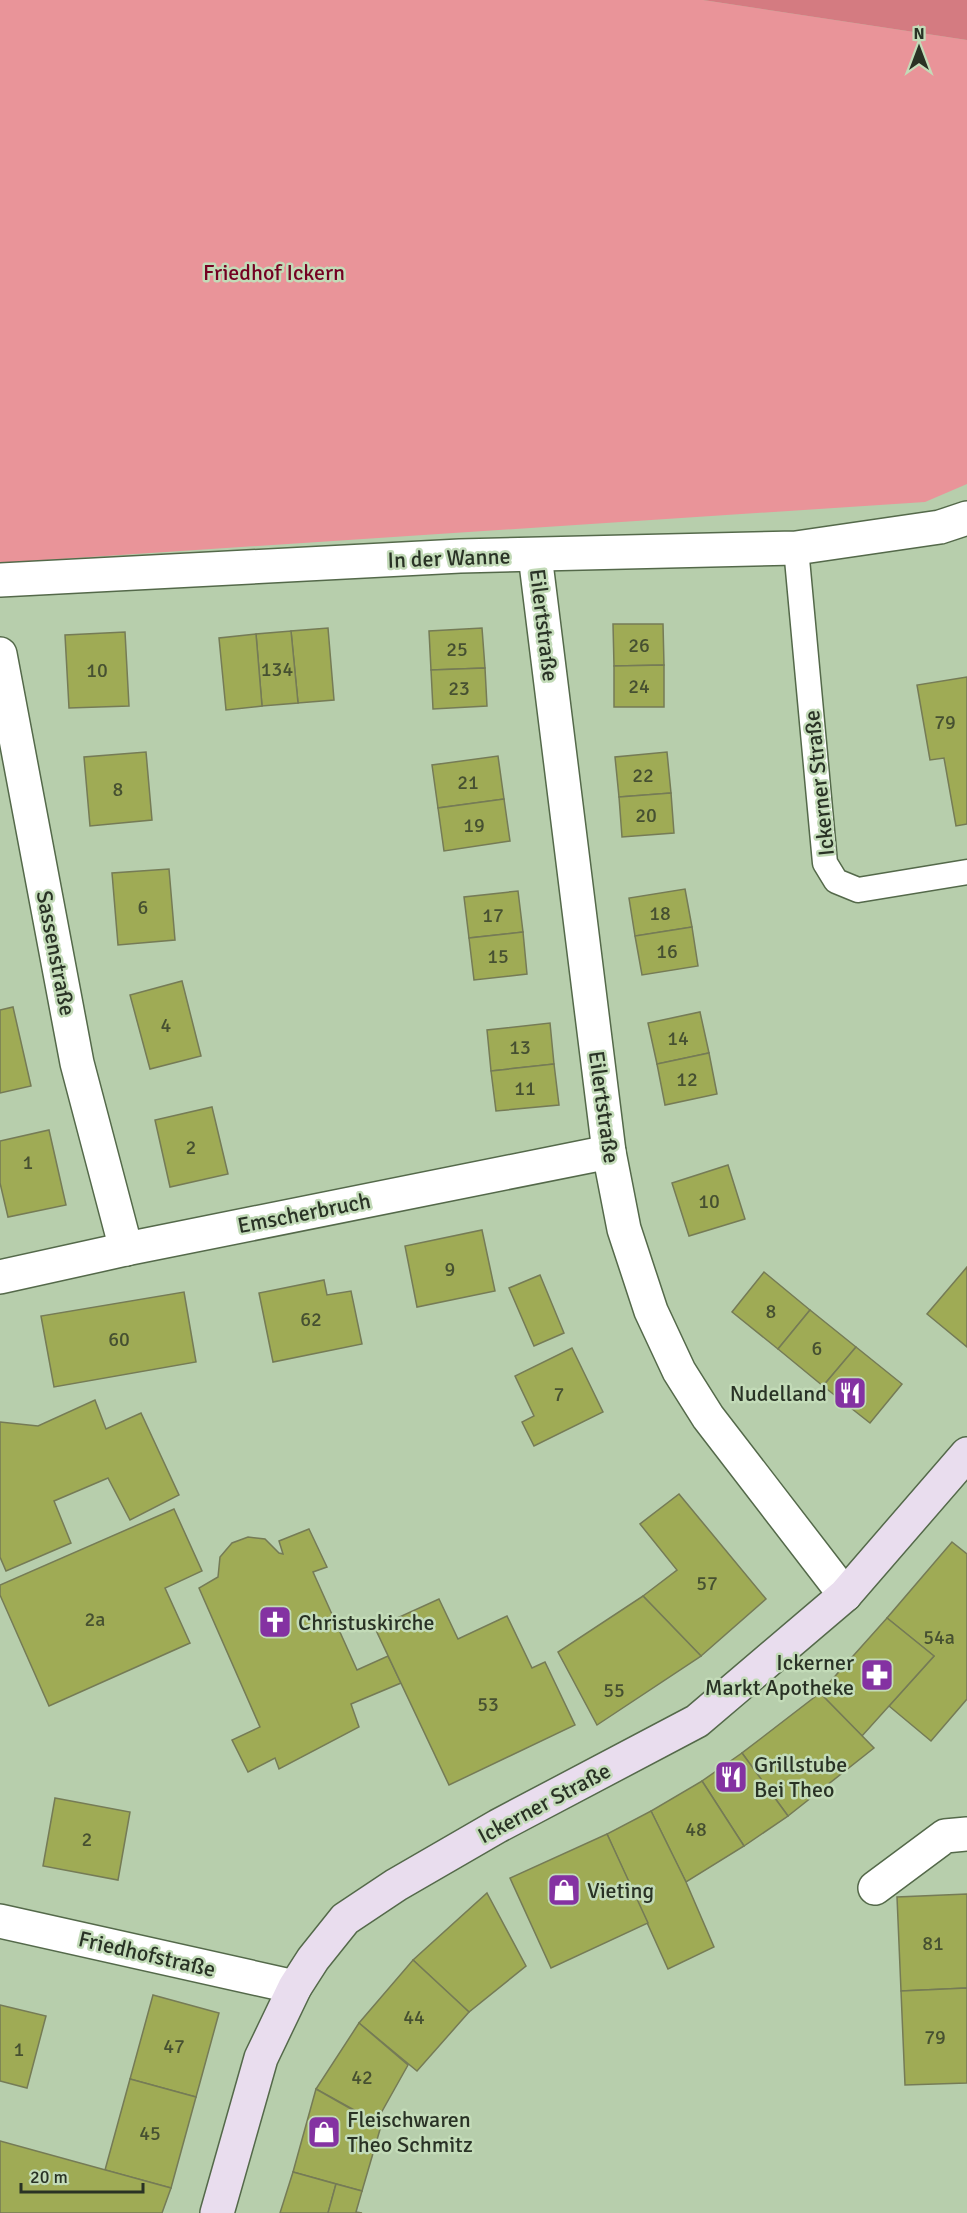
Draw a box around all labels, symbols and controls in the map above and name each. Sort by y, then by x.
north arrow [889,18,949,78]
text: N [913,24,925,44]
park label: Friedhof Ickern [203,259,345,286]
street label: In der Wanne [387,542,511,574]
street label: Eilertstraße [524,567,564,683]
house number: 26 [628,633,650,658]
house number: 25 [446,637,468,662]
house number: 134 [261,657,293,682]
house number: 10 [86,658,108,683]
house number: 24 [628,674,650,699]
house number: 23 [448,676,470,701]
street label: Ickerner Straße [798,709,840,857]
house number: 79 [934,710,956,735]
house number: 22 [632,763,654,788]
house number: 21 [457,770,479,795]
house number: 8 [113,777,123,802]
house number: 20 [635,803,657,828]
house number: 19 [463,813,485,838]
street label: Sassenstraße [31,888,81,1018]
house number: 6 [138,895,148,920]
house number: 18 [649,901,671,926]
house number: 17 [482,903,504,928]
house number: 16 [656,939,678,964]
house number: 15 [487,944,509,969]
house number: 4 [161,1013,172,1038]
house number: 14 [667,1026,689,1051]
house number: 13 [509,1035,531,1060]
street label: Eilertstraße [583,1049,625,1165]
house number: 12 [676,1067,698,1092]
house number: 11 [514,1076,536,1101]
house number: 2 [186,1135,196,1160]
house number: 1 [23,1150,33,1175]
street label: Emscherbruch [235,1187,373,1239]
house number: 10 [698,1189,720,1214]
house number: 9 [445,1257,455,1282]
house number: 8 [766,1299,776,1324]
house number: 62 [300,1307,322,1332]
house number: 60 [108,1327,130,1352]
house number: 6 [812,1336,822,1361]
restaurant icon: Nudelland [832,1375,868,1411]
place label: Nudelland [730,1380,827,1407]
house number: 7 [554,1382,564,1407]
house number: 57 [696,1571,718,1596]
church icon: Christuskirche [257,1604,293,1640]
house number: 2a [85,1607,105,1632]
place label: Christuskirche [298,1609,435,1636]
house number: 54a [923,1625,955,1650]
place label: Ickerner Markt Apotheke [705,1649,854,1701]
pharmacy icon: Ickerner Markt Apotheke [859,1657,895,1693]
house number: 55 [603,1678,625,1703]
house number: 53 [477,1692,499,1717]
place label: Grillstube Bei Theo [754,1751,847,1803]
street label: Ickerner Straße [473,1757,615,1849]
restaurant icon: Grillstube Bei Theo [713,1759,749,1795]
house number: 48 [685,1817,707,1842]
house number: 2 [82,1827,92,1852]
shop icon: Vieting [546,1872,582,1908]
place label: Vieting [587,1877,654,1904]
street label: Friedhofstraße [76,1925,218,1983]
house number: 81 [922,1931,944,1956]
house number: 44 [403,2005,425,2030]
house number: 79 [924,2025,946,2050]
house number: 47 [163,2034,185,2059]
house number: 1 [14,2037,24,2062]
house number: 42 [351,2065,373,2090]
place label: Fleischwaren Theo Schmitz [347,2106,473,2158]
shop icon: Fleischwaren Theo Schmitz [306,2114,342,2150]
house number: 45 [139,2121,161,2146]
scale bar [21,2156,142,2194]
text: 20 m [30,2166,68,2188]

